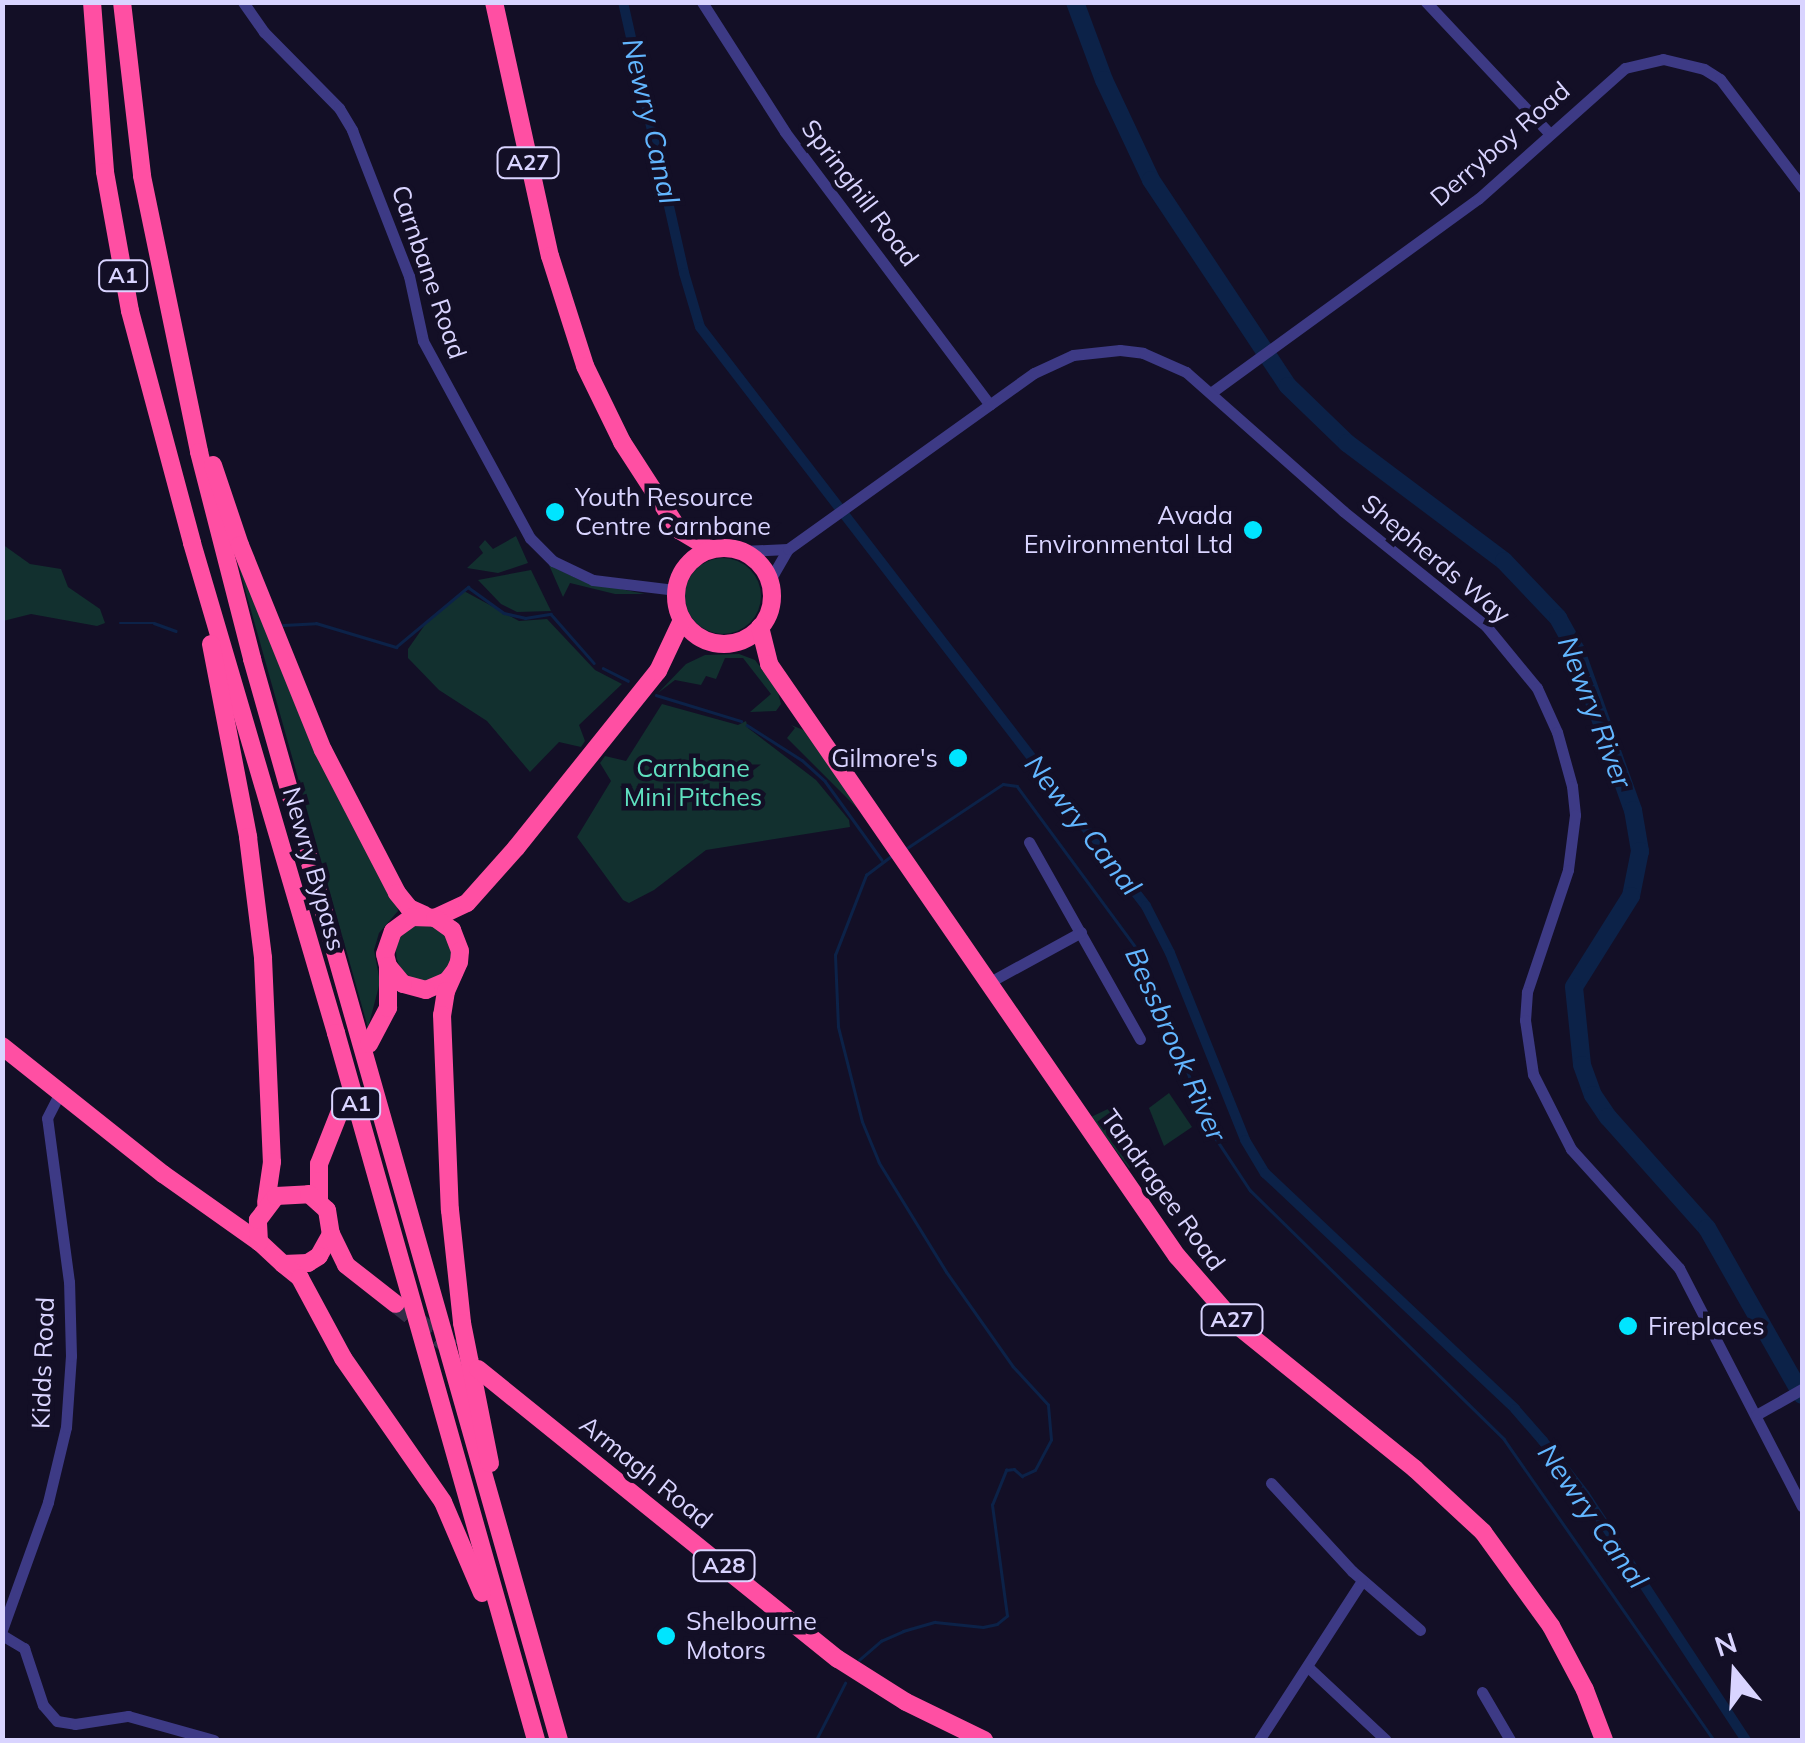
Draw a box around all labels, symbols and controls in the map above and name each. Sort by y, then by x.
water label: Newry Canal [616,35,686,207]
street label: Derryboy Road [1424,75,1576,213]
street label: Springhill Road [795,114,925,272]
road number: A27 [496,146,560,180]
street label: Carnbane Road [385,181,473,363]
road number: A1 [98,259,148,293]
place label: Youth Resource Centre Carnbane [575,483,771,542]
street label: Shepherds Way [1356,488,1516,630]
marker: Youth Resource Centre Carnbane [544,501,566,523]
place label: Avada Environmental Ltd [1024,501,1233,560]
marker: Avada Environmental Ltd [1242,519,1264,541]
water label: Newry River [1551,631,1639,793]
place label: Gilmore's [831,743,938,773]
marker: Gilmore's [947,747,969,769]
water label: Newry Canal [1018,748,1148,902]
park label: Carnbane Mini Pitches [624,754,762,813]
street label: Newry Bypass [276,784,352,954]
water label: Bessbrook River [1118,942,1234,1146]
road number: A1 [331,1087,381,1121]
street label: Tandragee Road [1094,1104,1232,1276]
street label: Kidds Road [26,1297,60,1429]
road number: A27 [1200,1303,1264,1337]
place label: Fireplaces [1648,1311,1765,1341]
marker: Fireplaces [1617,1315,1639,1337]
street label: Armagh Road [574,1409,718,1535]
water label: Newry Canal [1531,1437,1655,1595]
road number: A28 [692,1549,756,1583]
place label: Shelbourne Motors [686,1607,817,1666]
north arrow [1685,1623,1785,1723]
text: N [1710,1624,1741,1664]
marker: Shelbourne Motors [655,1625,677,1647]

